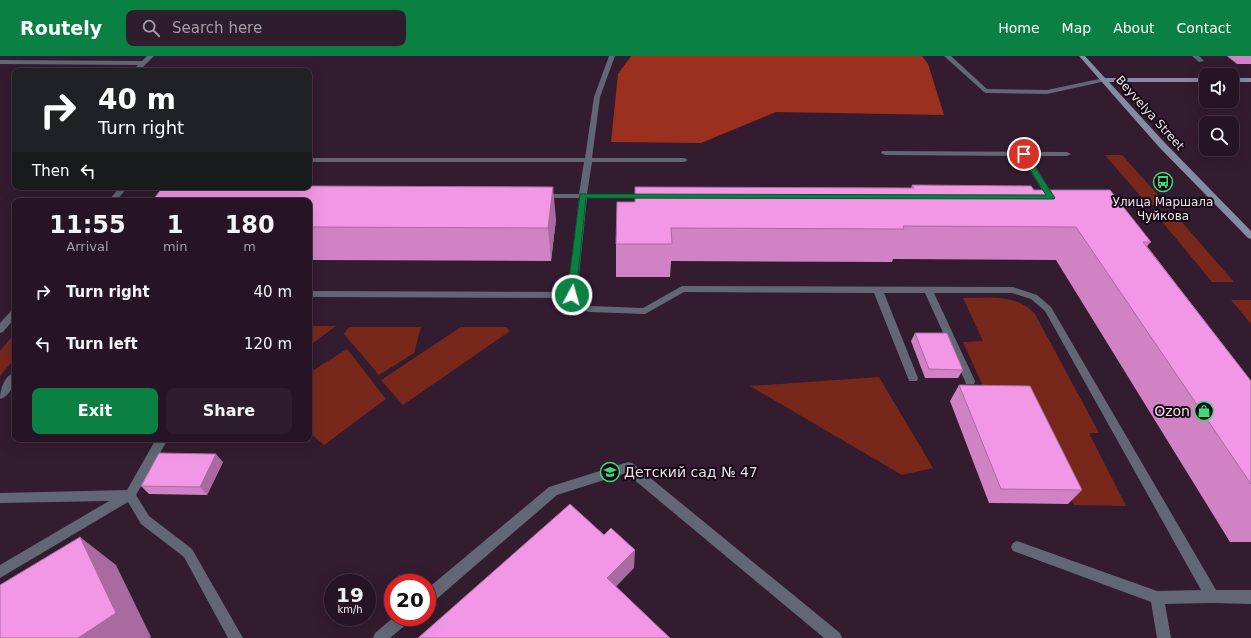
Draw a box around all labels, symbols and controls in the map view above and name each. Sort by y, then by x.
search box [126,10,406,46]
text: Routely [20,17,102,39]
icon: search [140,17,162,39]
text: Search here [172,19,262,37]
text: Home [998,20,1040,36]
text: Map [1062,20,1091,36]
text: About [1113,20,1155,36]
text: Contact [1177,20,1231,36]
map controls [1199,68,1239,156]
button: sound [1199,68,1239,108]
street label: Beyvelya Street [1113,73,1187,153]
text: 40 m [98,83,176,116]
icon: right [32,84,84,136]
button: search [1199,116,1239,156]
text: Turn right [98,117,184,138]
pin [1007,137,1041,171]
icon: arrive [1013,143,1035,165]
icon: left [77,160,99,182]
text: Then [32,162,69,180]
bus stop icon: Улица Маршала Чуйкова [1152,171,1174,193]
place label: Улица Маршала Чуйкова [1113,195,1213,223]
text: 11:55 [49,211,126,239]
text: 1 [167,211,183,239]
text: 180 [225,211,275,239]
text: Arrival [66,239,109,254]
text: min [163,239,187,254]
text: m [243,239,256,254]
position arrow [551,274,593,316]
icon: right [32,281,54,303]
text: Turn right [66,283,150,301]
text: 40 m [254,283,292,301]
icon: left [32,333,54,355]
text: Turn left [66,335,138,353]
text: 120 m [244,335,292,353]
button: Exit [32,388,158,434]
button: Share [166,388,292,434]
shop icon: Ozon [1193,400,1215,422]
place label: Ozon [1154,403,1190,419]
school or university icon: Детский сад № 47 [599,461,621,483]
place label: Детский сад № 47 [624,464,758,480]
speed limit sign: 20 [384,574,436,626]
text: 19 [336,583,364,607]
text: km/h [337,604,363,615]

